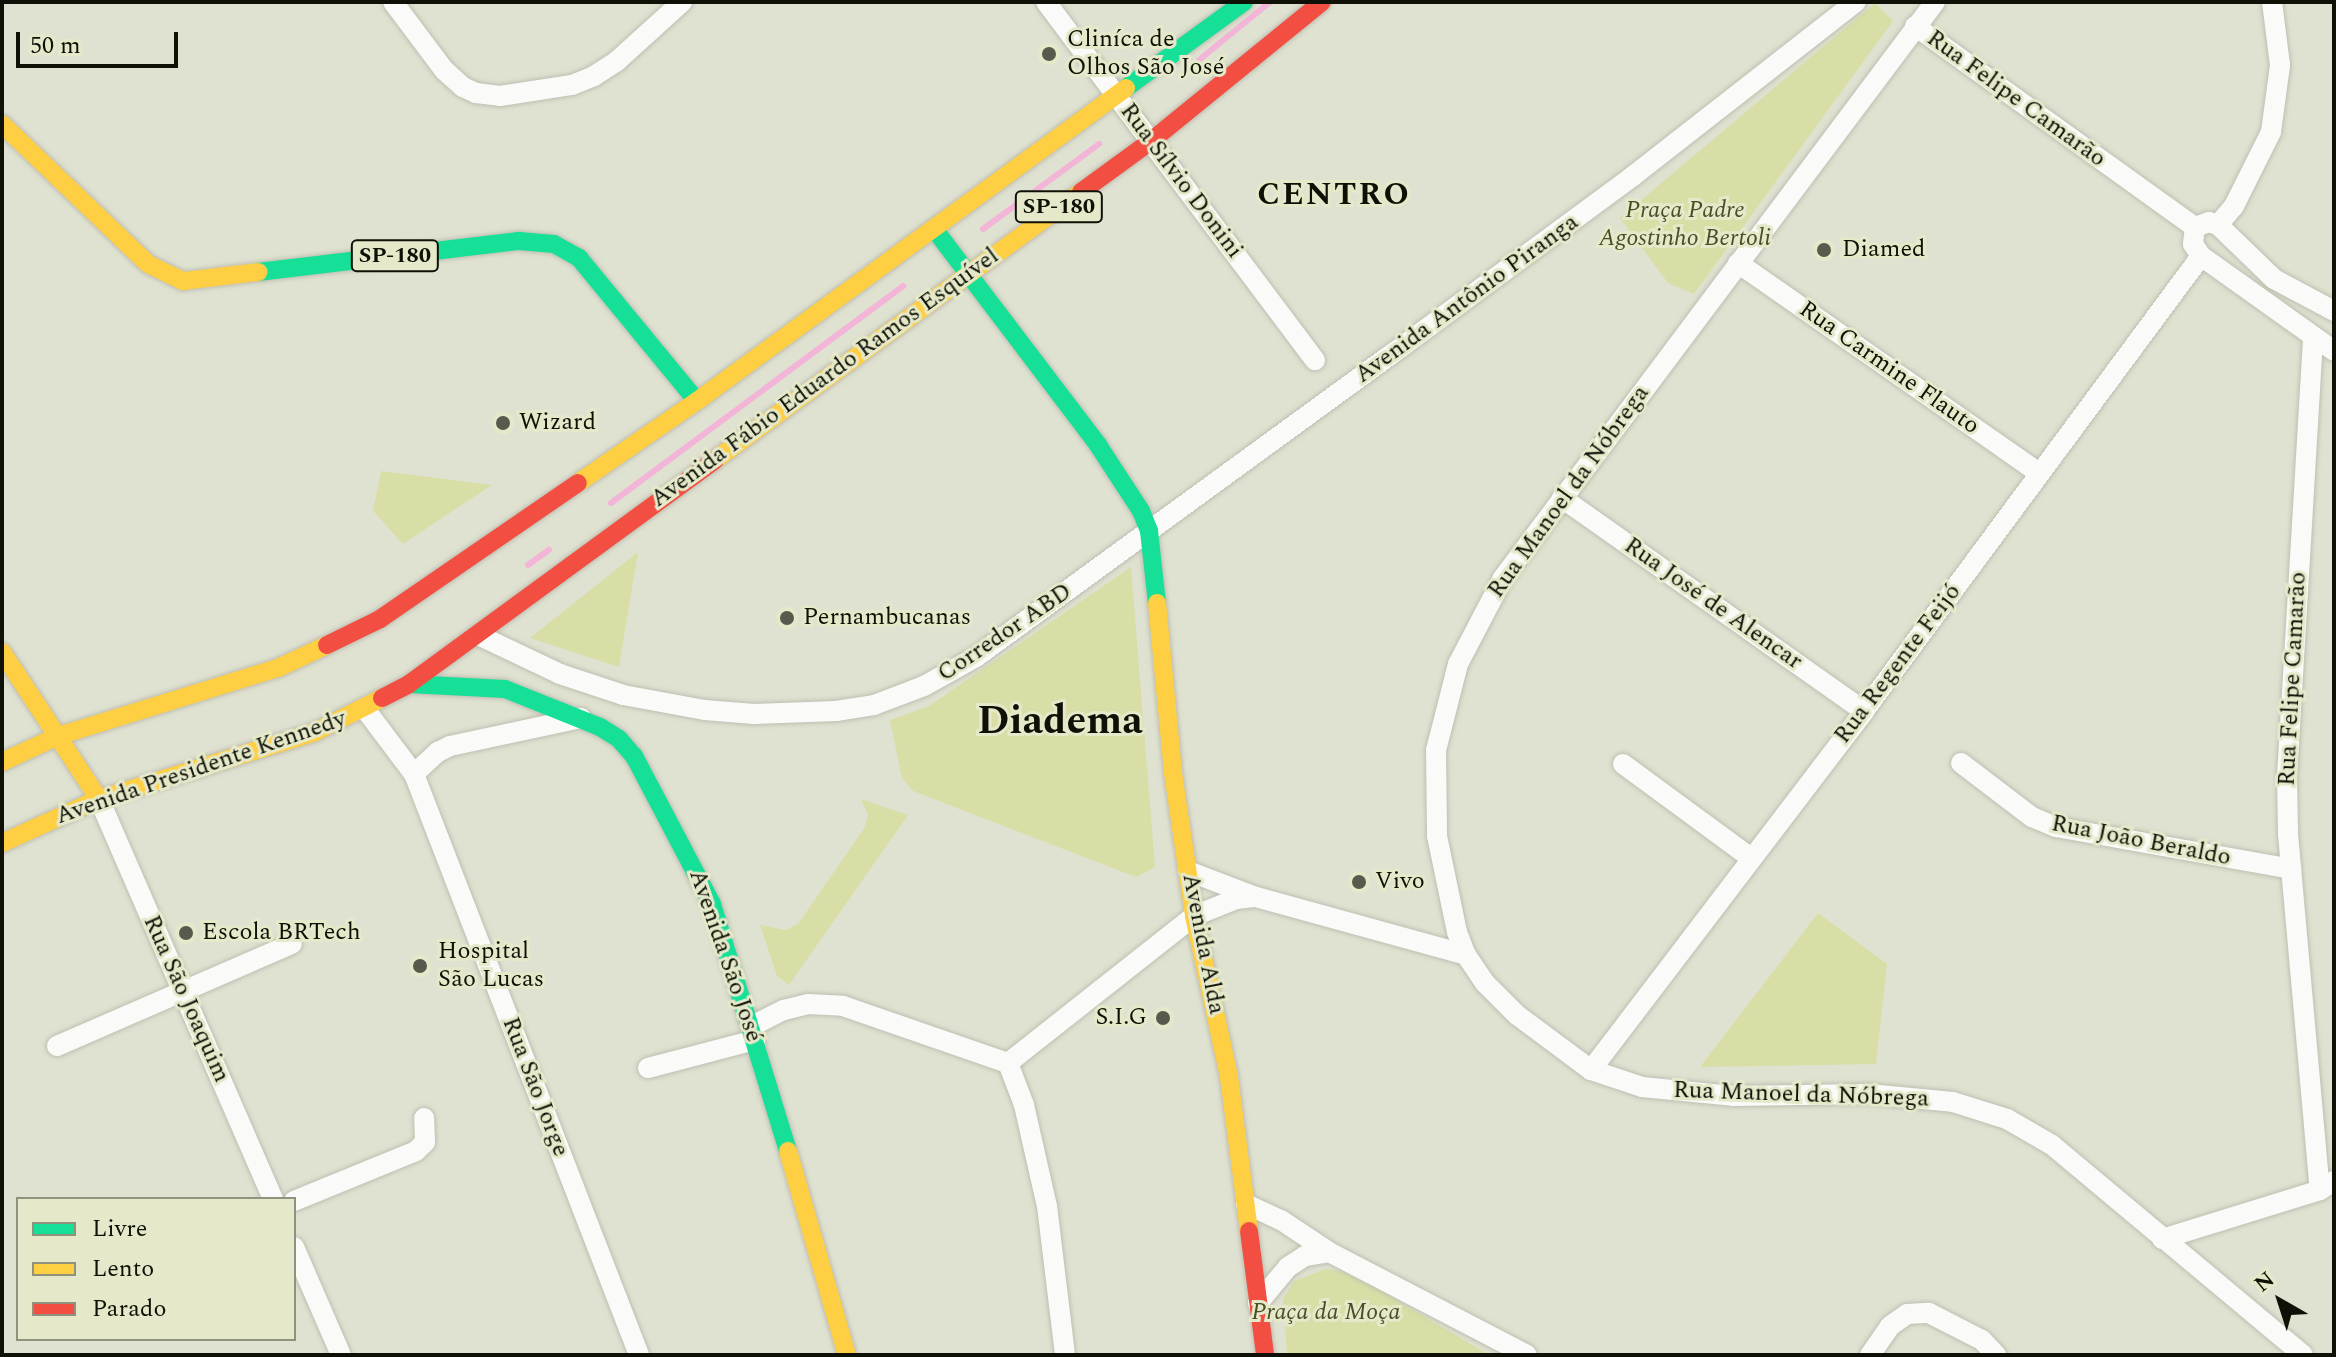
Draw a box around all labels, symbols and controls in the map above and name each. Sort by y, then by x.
scale bar [20,16,182,66]
street label: Rua Felipe Camarão [1921,24,2111,174]
place label: Cliníca de Olhos São José [1067,26,1224,82]
text: 50 m [30,28,81,64]
marker: Cliníca de Olhos São José [1038,43,1060,65]
street label: Rua Sílvio Donini [1113,98,1249,264]
district label: CENTRO [1257,176,1411,214]
road number: SP-180 [1013,189,1105,225]
park label: Praça Padre Agostinho Bertoli [1599,197,1771,253]
street label: Avenida Antônio Piranga [1350,208,1584,390]
place label: Diamed [1842,236,1926,264]
road number: SP-180 [349,238,441,274]
marker: Diamed [1813,239,1835,261]
street label: Avenida Fábio Eduardo Ramos Esquível [645,242,1005,514]
street label: Rua Carmine Flauto [1793,295,1985,441]
street label: Rua Manoel da Nóbrega [1482,380,1656,604]
place label: Wizard [519,409,596,437]
marker: Wizard [494,414,512,432]
street label: Rua José de Alencar [1618,532,1808,676]
street label: Rua Felipe Camarão [2273,571,2313,787]
street label: Corredor ABD [933,578,1077,688]
street label: Rua Regente Feijó [1829,578,1967,750]
place label: Pernambucanas [803,604,971,632]
marker: Pernambucanas [778,609,796,627]
district label: Diadema [977,698,1143,746]
street label: Avenida Presidente Kennedy [52,705,350,831]
street label: Rua João Beraldo [2049,809,2233,873]
street label: Avenida São José [682,866,768,1046]
place label: Vivo [1375,868,1425,896]
street label: Avenida Alda [1175,871,1231,1017]
marker: Vivo [1350,873,1368,891]
street label: Rua São Joaquim [136,911,236,1087]
place label: Escola BRTech [202,919,361,947]
marker: Escola BRTech [177,924,195,942]
place label: Hospital São Lucas [438,938,544,994]
marker: Hospital São Lucas [409,955,431,977]
place label: S.I.G [1095,1004,1147,1032]
marker: S.I.G [1154,1009,1172,1027]
street label: Rua São Jorge [495,1013,575,1161]
street label: Rua Manoel da Nóbrega [1673,1076,1929,1114]
legend [16,1197,296,1341]
text: Livre [92,1211,147,1247]
text: Lento [92,1251,154,1287]
north arrow [2240,1261,2320,1341]
text: N [2247,1263,2282,1300]
text: Parado [92,1291,166,1327]
park label: Praça da Moça [1251,1299,1401,1327]

